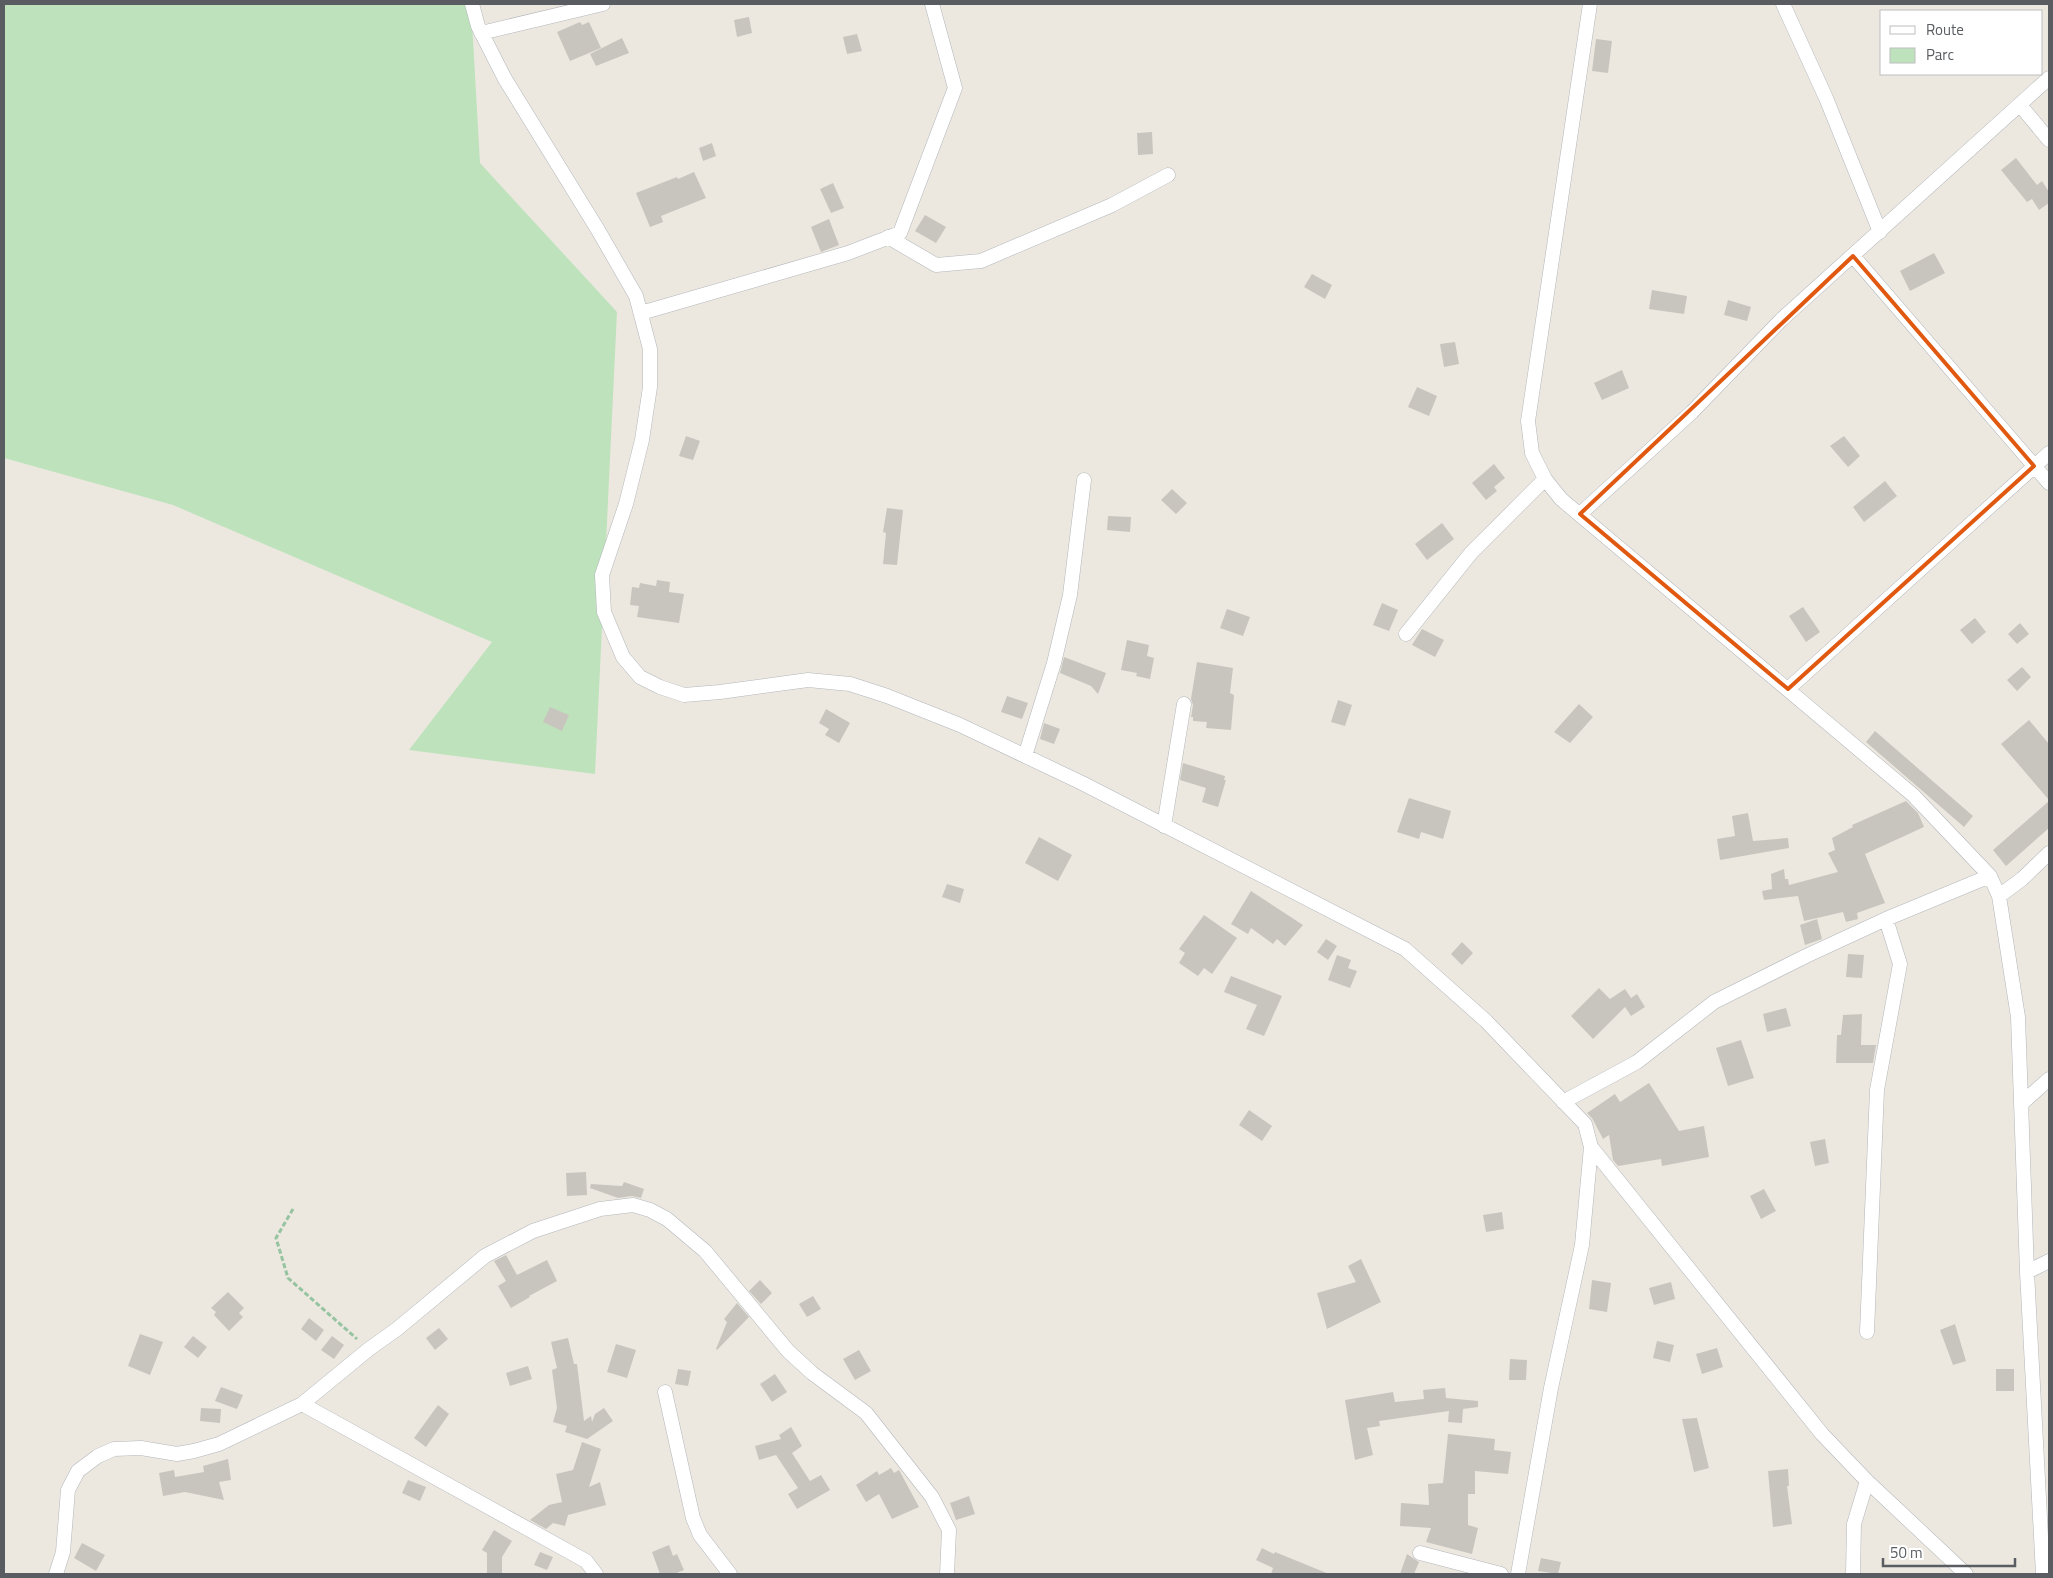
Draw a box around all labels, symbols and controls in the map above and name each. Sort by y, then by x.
legend [1880,10,2043,75]
text: Route [1926,18,1964,41]
text: Parc [1926,43,1954,66]
scale bar [1883,1536,2016,1568]
text: 50 m [1890,1541,1923,1564]

